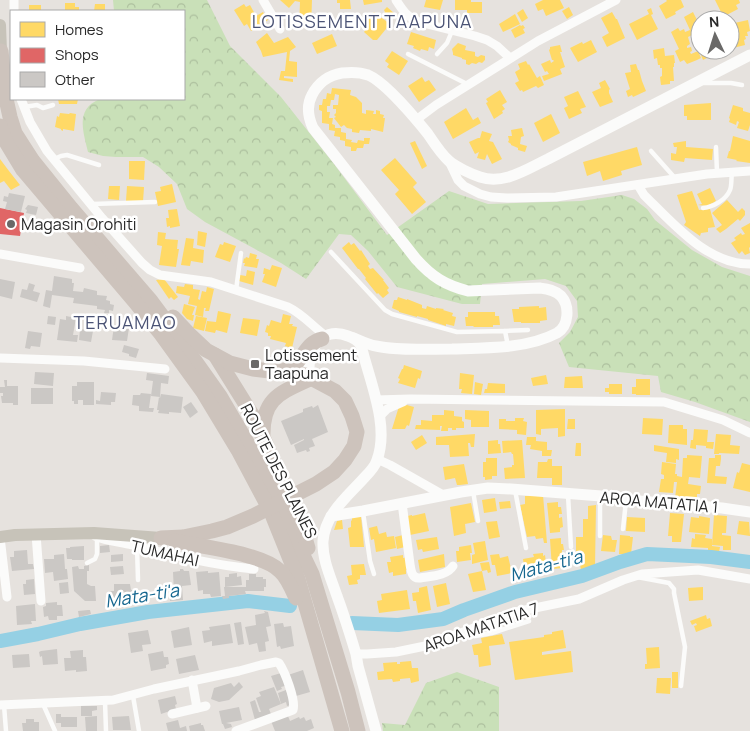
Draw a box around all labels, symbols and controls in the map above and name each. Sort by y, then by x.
district label: LOTISSEMENT TAAPUNA [252,9,472,33]
legend [10,10,185,100]
north arrow [690,10,740,60]
text: N [708,12,720,31]
text: Homes [55,19,104,40]
text: Shops [55,44,99,65]
text: Other [55,69,96,90]
place label: Magasin Orohiti [21,213,137,235]
marker: Magasin Orohiti [5,218,17,230]
district label: TERUAMAO [73,310,177,334]
place label: Lotissement Taapuna [265,344,357,384]
marker: Lotissement Taapuna [249,358,261,370]
street label: ROUTE DES PLAINES [235,400,323,542]
street label: AROA MATATIA 1 [599,486,719,518]
street label: TUMAHAI [129,535,201,571]
water label: Mata-ti'a [507,544,586,586]
water label: Mata-ti'a [103,577,181,613]
street label: AROA MATATIA 7 [420,597,542,657]

